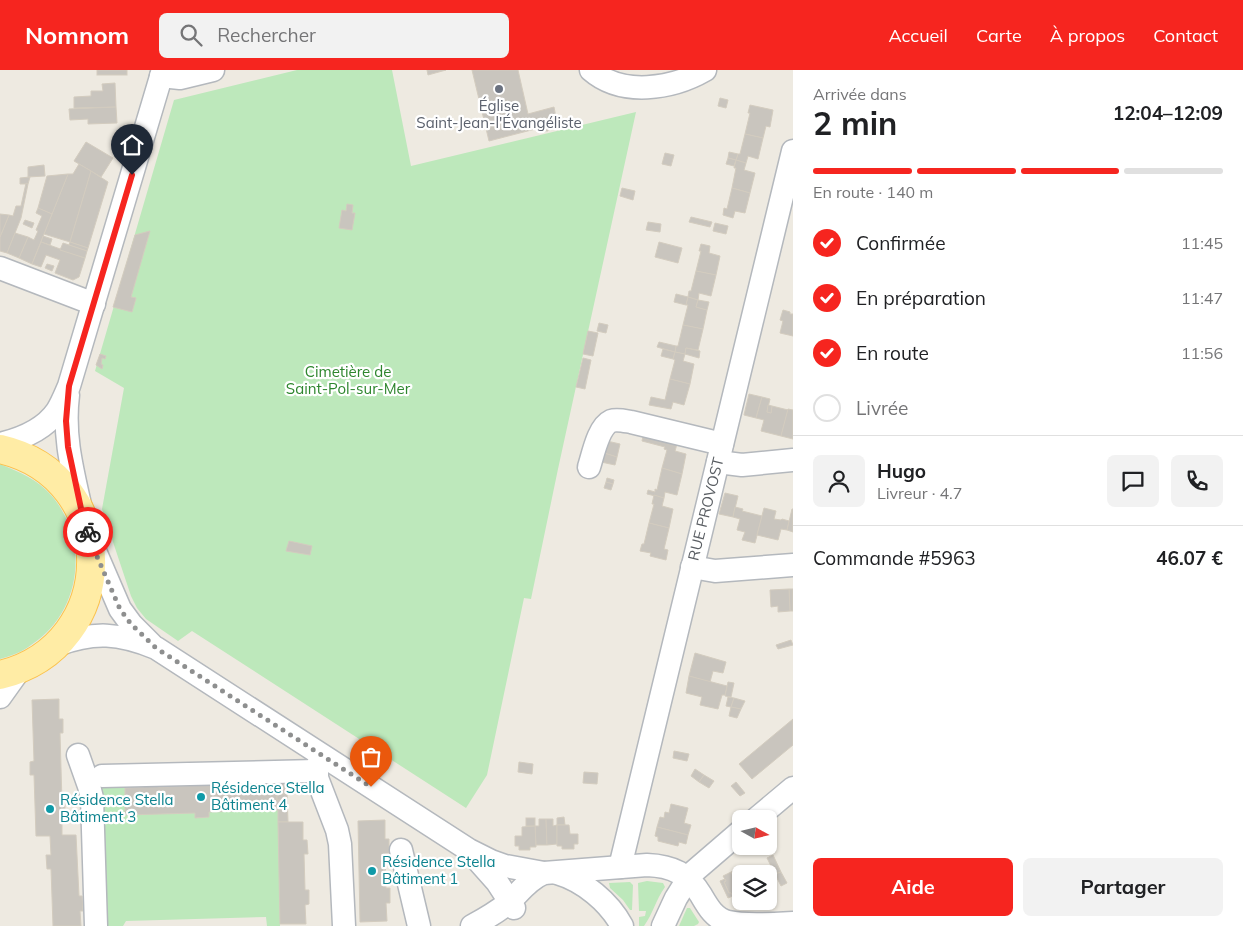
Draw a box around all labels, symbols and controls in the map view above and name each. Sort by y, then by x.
search box [159,13,509,58]
text: Nomnom [25,20,129,50]
icon: search [177,21,205,49]
text: Rechercher [217,23,316,47]
text: Accueil [888,24,948,47]
text: Carte [976,24,1022,47]
text: À propos [1050,24,1125,47]
text: Contact [1153,24,1218,47]
marker: Église Saint-Jean-l'Évangéliste [493,83,505,95]
text: Arrivée dans [813,84,907,104]
place label: Église Saint-Jean-l'Évangéliste [416,96,582,132]
text: 12:04–12:09 [1113,101,1223,125]
text: 2 min [813,103,897,143]
pin [111,124,153,175]
icon: home [118,131,146,159]
text: En route · 140 m [813,182,933,202]
icon: check [813,229,841,257]
text: Confirmée [856,231,945,255]
text: 11:45 [1181,233,1223,253]
icon: check [813,284,841,312]
text: En préparation [856,286,986,310]
text: 11:47 [1181,288,1223,308]
icon: check [813,339,841,367]
text: En route [856,341,929,365]
text: 11:56 [1181,343,1223,363]
park label: Cimetière de Saint-Pol-sur-Mer [286,362,411,398]
text: Livrée [856,396,908,420]
street label: RUE PROVOST [684,455,727,562]
button: person [813,455,865,507]
button: chat [1107,455,1159,507]
button: phone [1171,455,1223,507]
text: Hugo [877,459,926,483]
text: Livreur · 4.7 [877,483,962,503]
courier [63,507,113,557]
icon: bike [74,518,102,546]
text: Commande #5963 [813,546,976,570]
text: 46.07 € [1156,546,1223,570]
pin [350,736,392,787]
icon: bag [357,743,385,771]
place label: Résidence Stella Bâtiment 4 [211,778,324,814]
place label: Résidence Stella Bâtiment 3 [60,790,173,826]
marker: Résidence Stella Bâtiment 4 [195,791,207,803]
marker: Résidence Stella Bâtiment 3 [44,803,56,815]
north arrow [732,810,778,855]
map controls [732,810,777,910]
place label: Résidence Stella Bâtiment 1 [382,852,495,888]
button: Aide [813,858,1013,916]
button: Partager [1023,858,1223,916]
marker: Résidence Stella Bâtiment 1 [366,865,378,877]
button: layers [732,865,777,910]

